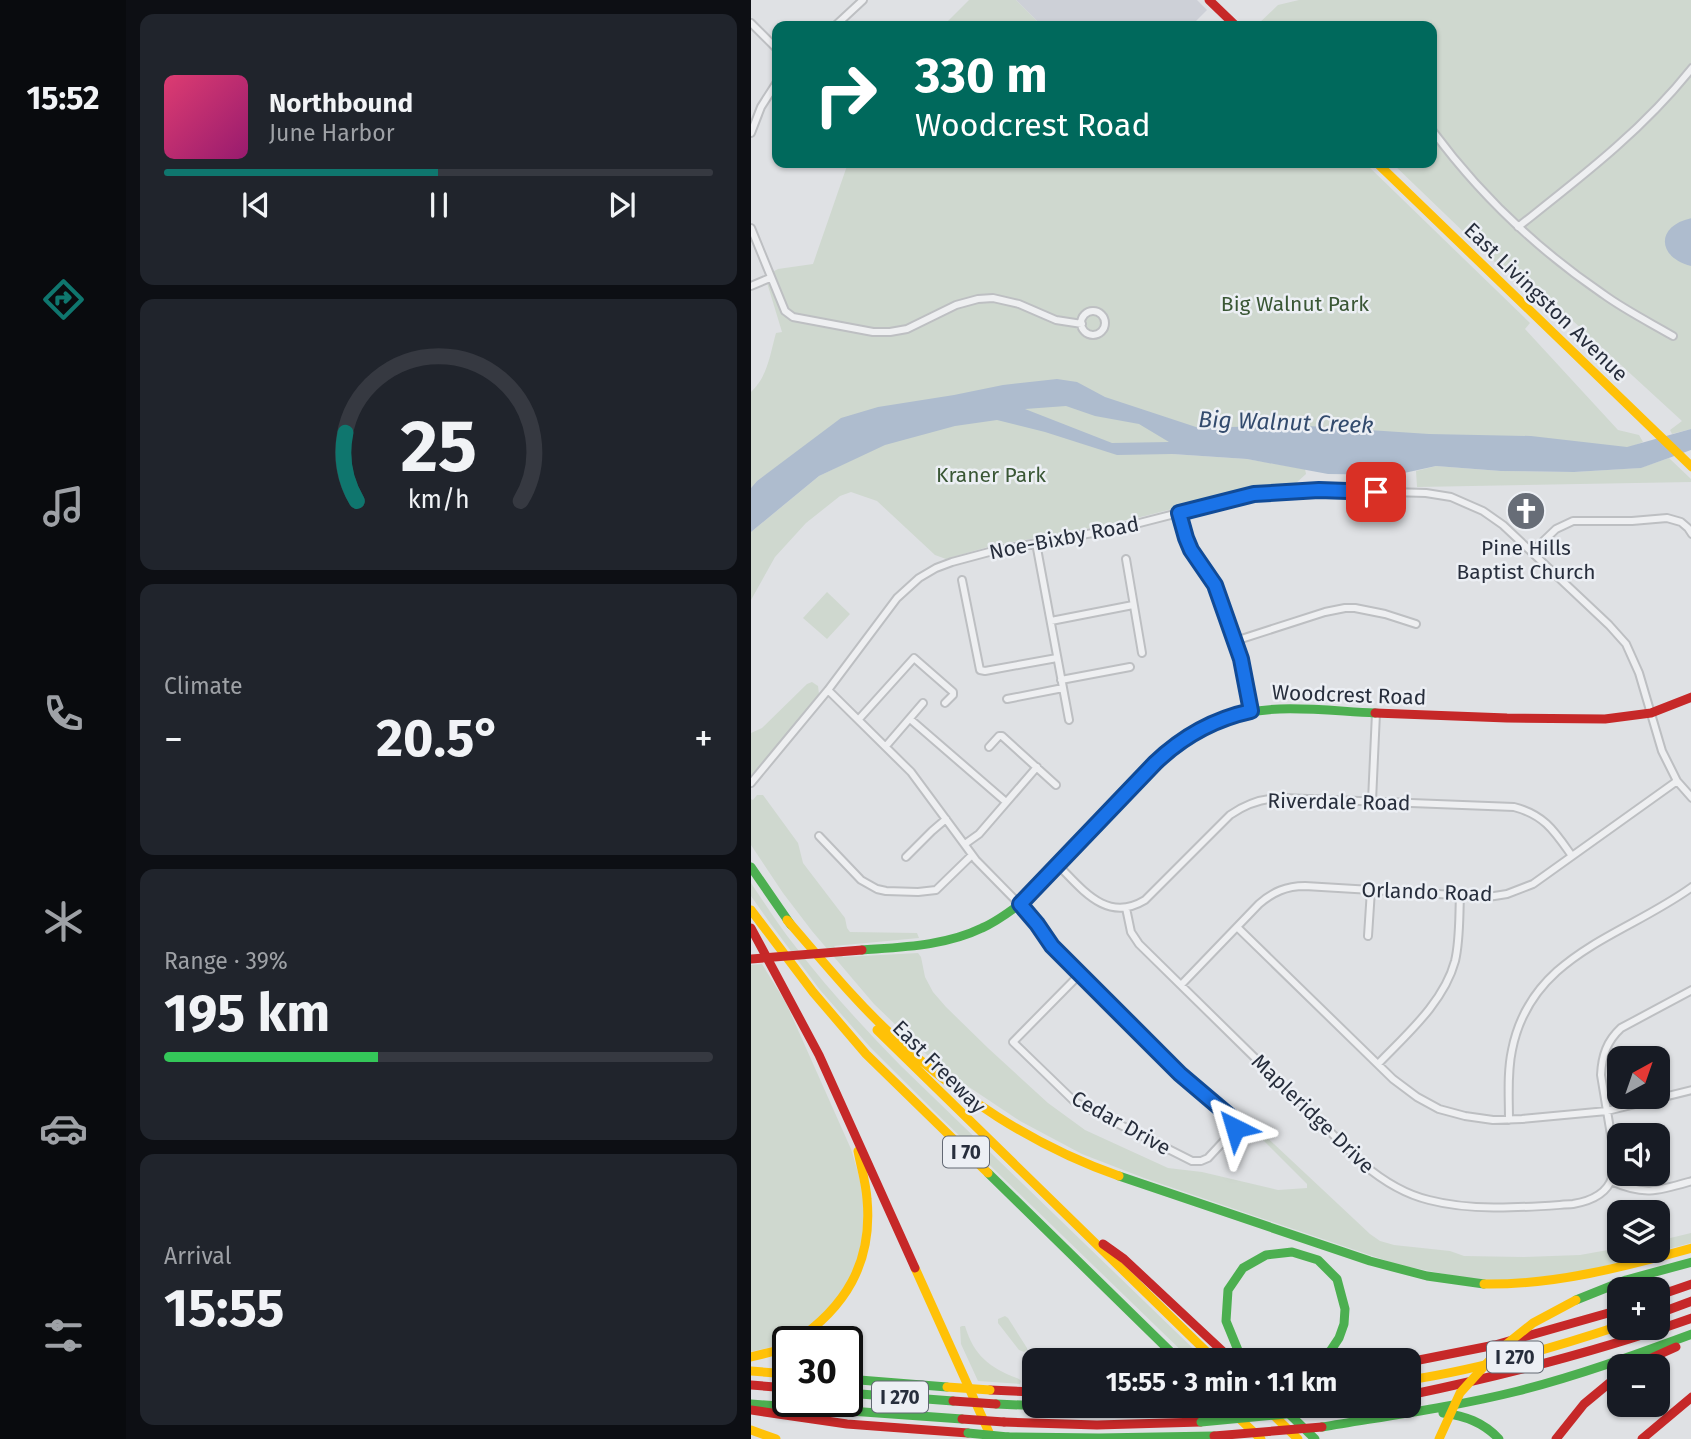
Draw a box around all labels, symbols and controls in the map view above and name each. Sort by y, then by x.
text: 330 m [915,46,1048,105]
icon: right [800,49,891,140]
text: 15:52 [26,79,100,117]
text: Northbound [269,88,413,119]
text: Woodcrest Road [915,106,1151,144]
text: June Harbor [269,119,395,147]
icon: previous [237,186,275,224]
icon: pause [420,186,458,224]
icon: next [603,186,641,224]
street label: East Livingston Avenue [1459,217,1633,387]
icon: directions [39,275,88,324]
park label: Big Walnut Park [1221,291,1369,317]
text: 25 [400,403,477,490]
water label: Big Walnut Creek [1198,405,1374,439]
park label: Kraner Park [936,462,1046,488]
pin [1346,462,1406,522]
icon: arrive [1357,473,1395,511]
icon: music [39,482,88,531]
text: km/h [408,484,469,514]
church icon: Pine Hills Baptist Church [1505,490,1547,532]
street label: Noe-Bixby Road [987,511,1141,565]
place label: Pine Hills Baptist Church [1456,535,1596,585]
text: Climate [164,672,243,700]
street label: Woodcrest Road [1271,679,1427,711]
icon: phone [39,689,88,738]
text: 20.5° [376,707,501,770]
text: − [164,716,183,762]
text: + [694,716,713,762]
street label: Riverdale Road [1267,788,1411,816]
street label: Orlando Road [1361,877,1493,907]
icon: climate [39,897,88,946]
text: Range · 39% [164,947,288,975]
text: 195 km [164,982,330,1045]
street label: East Freeway [887,1015,992,1120]
north arrow [1607,1046,1670,1110]
map controls [1607,1046,1670,1417]
street label: Mapleridge Drive [1246,1049,1380,1179]
street label: Cedar Drive [1067,1085,1175,1161]
position arrow [1198,1091,1272,1165]
icon: car [39,1104,88,1153]
button: sound [1607,1123,1670,1186]
road number: I 70 [943,1136,989,1168]
button: layers [1607,1200,1670,1263]
text: Arrival [164,1242,231,1270]
text: 15:55 [164,1277,284,1340]
button: + [1607,1277,1670,1340]
icon: filters [39,1311,88,1360]
speed limit sign: 30 [772,1326,863,1417]
road number: I 270 [1487,1342,1543,1372]
button: − [1607,1354,1670,1417]
text: 15:55 · 3 min · 1.1 km [1106,1367,1337,1398]
road number: I 270 [872,1382,928,1413]

